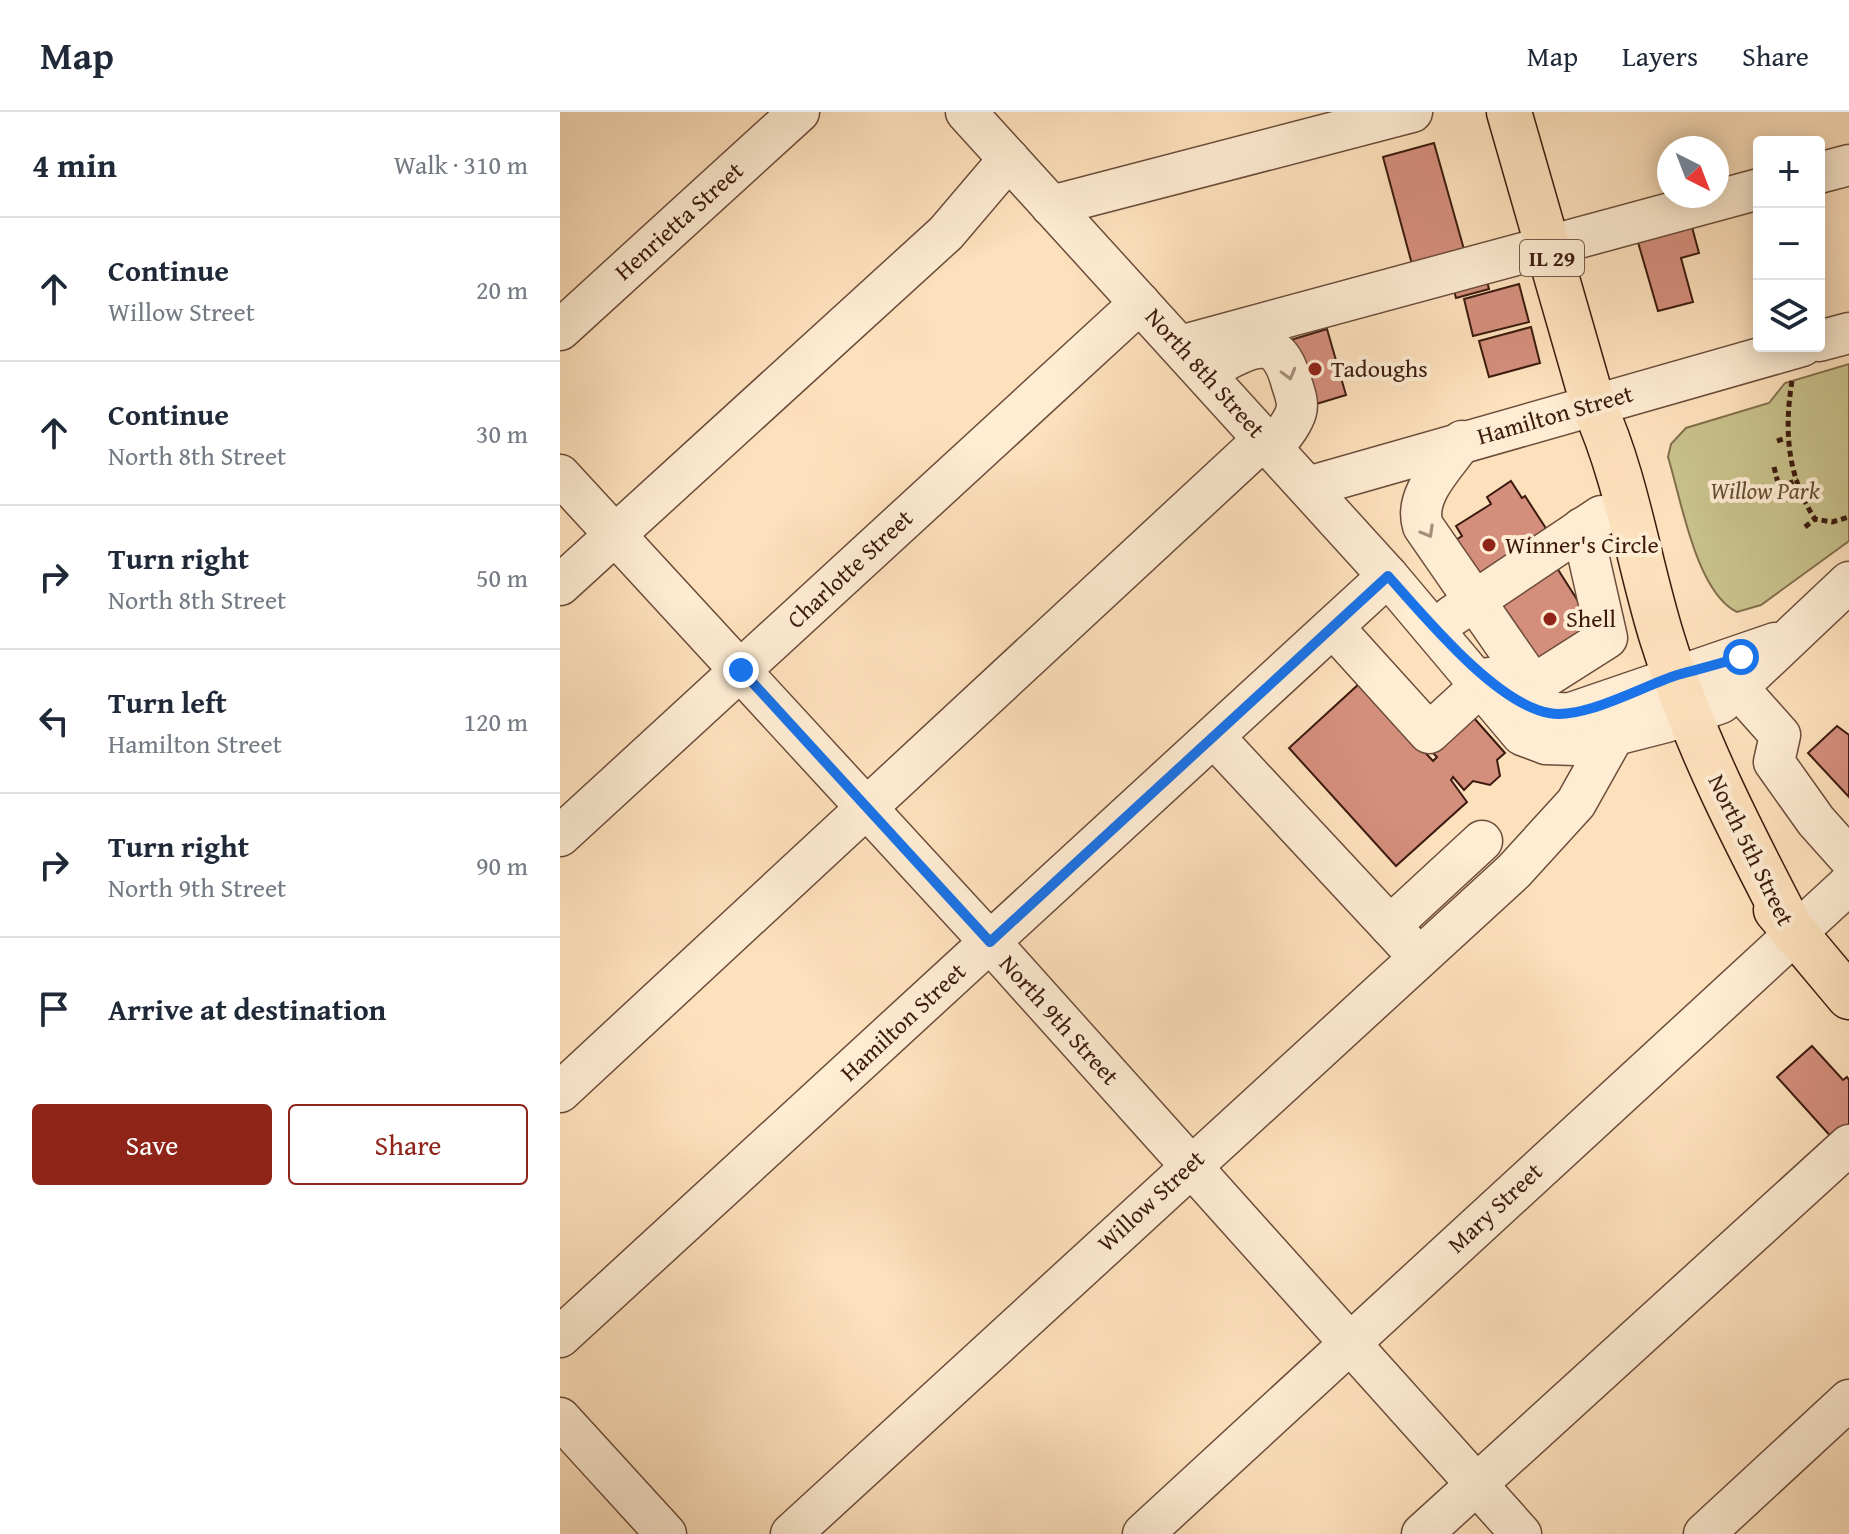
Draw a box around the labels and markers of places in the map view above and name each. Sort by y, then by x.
place label: Tadoughs [1331,351,1428,386]
marker: Tadoughs [1306,360,1324,378]
place label: Winner's Circle [1505,527,1659,562]
marker: Winner's Circle [1480,536,1498,554]
place label: Shell [1566,601,1616,636]
marker: Shell [1541,610,1559,628]

